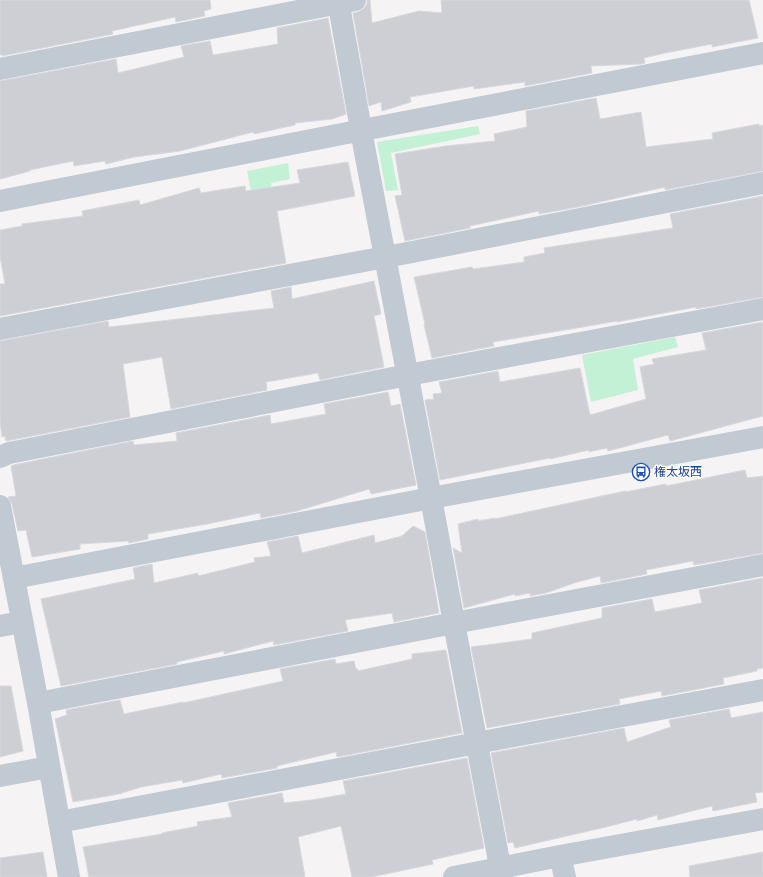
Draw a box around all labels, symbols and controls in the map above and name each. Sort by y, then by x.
bus stop icon: 権太坂西 [631,462,651,482]
place label: 権太坂西 [654,464,702,481]

